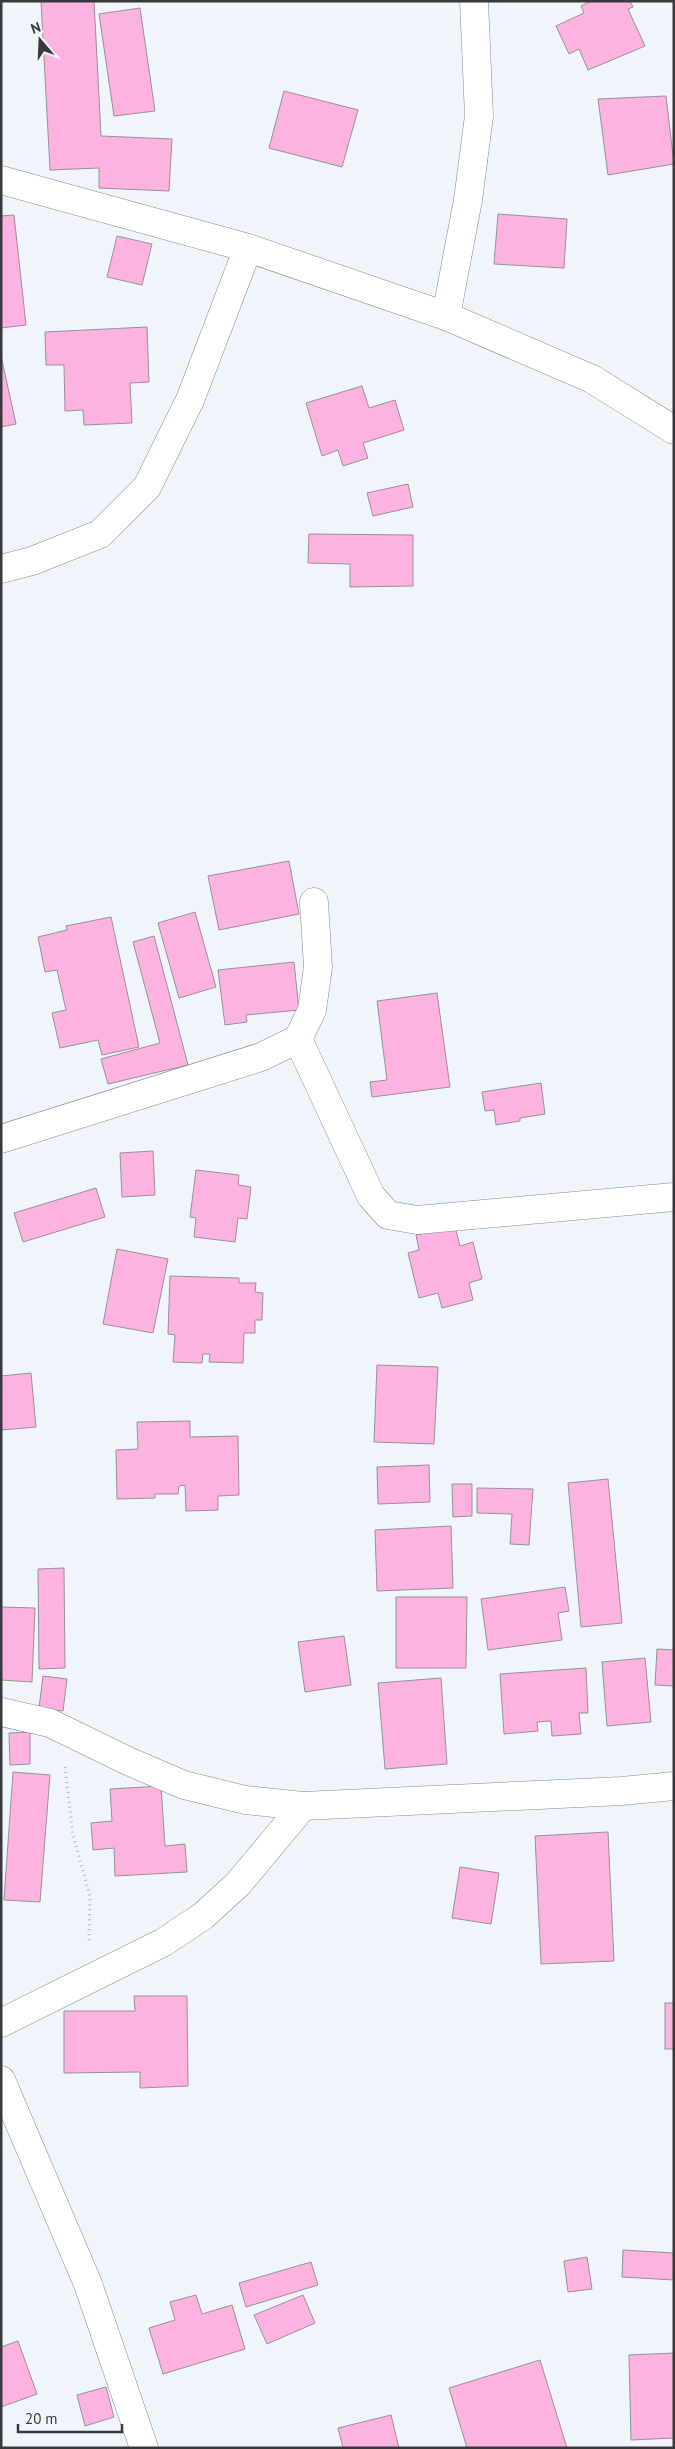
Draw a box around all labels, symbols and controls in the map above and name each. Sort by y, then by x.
north arrow [15,15,65,65]
text: N [28,18,43,38]
scale bar [18,2402,121,2434]
text: 20 m [25,2409,58,2428]

